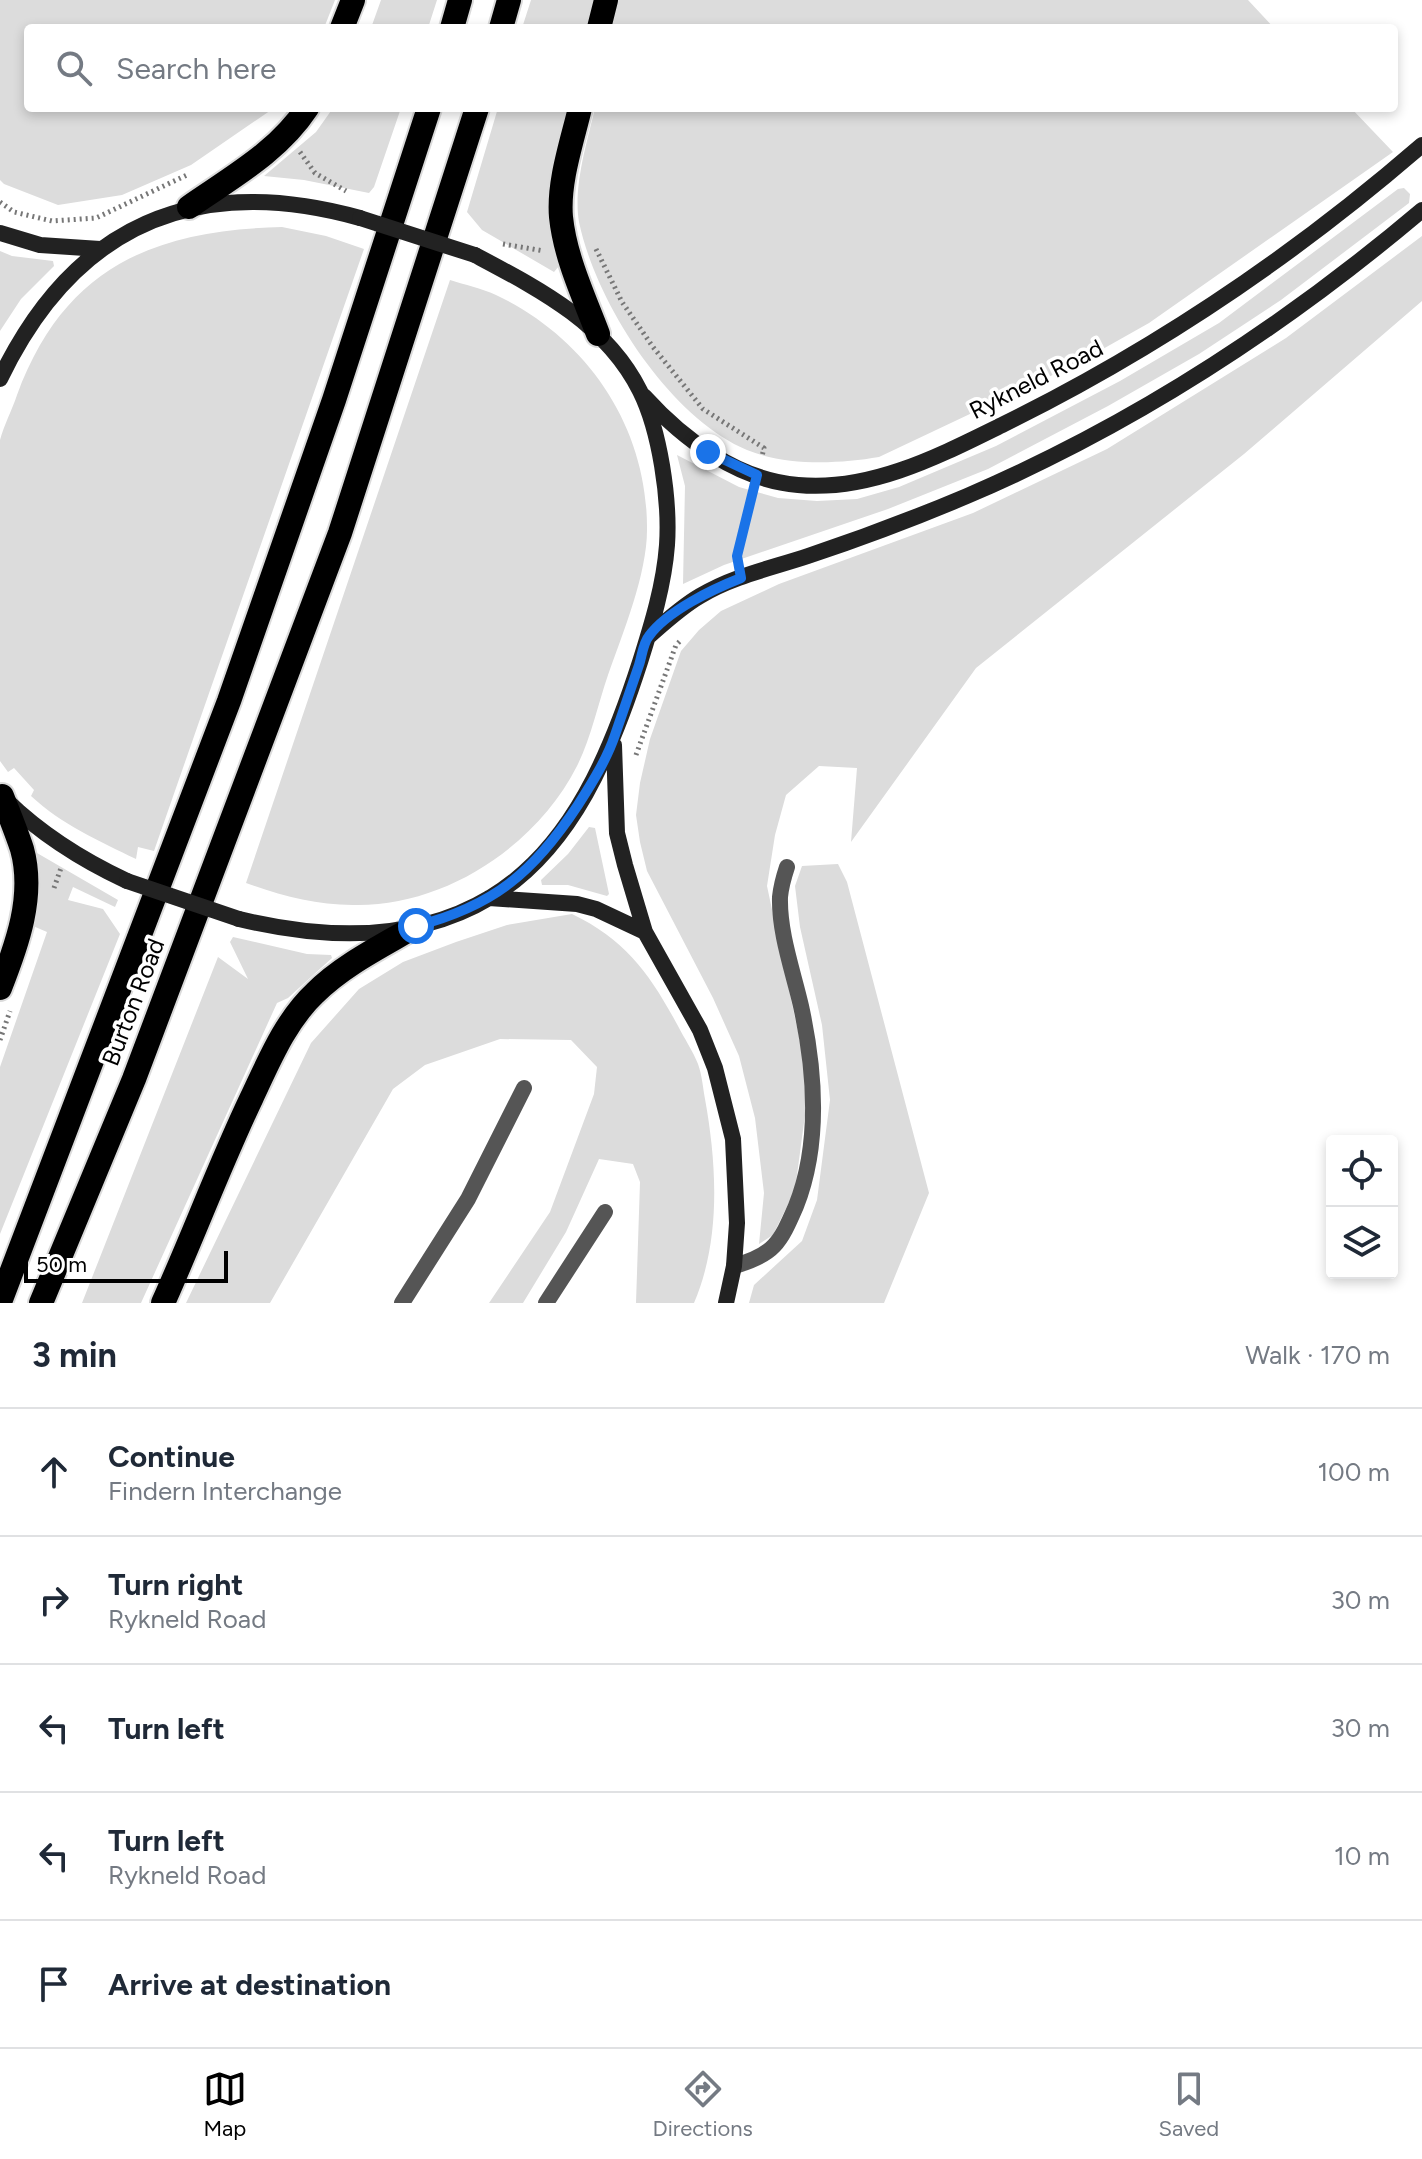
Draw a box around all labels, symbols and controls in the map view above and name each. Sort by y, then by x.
search box [24,24,1398,112]
icon: search [52,46,96,90]
text: Search here [116,50,276,87]
street label: Rykneld Road [964,333,1108,425]
route end [690,434,726,470]
route start [398,908,434,944]
street label: Burton Road [96,934,170,1070]
map controls [1326,1135,1398,1279]
button: locate [1326,1135,1398,1207]
button: layers [1326,1207,1398,1279]
scale bar [24,1247,228,1283]
text: 50 m [36,1251,87,1278]
text: 3 min [32,1335,117,1376]
text: Walk · 170 m [1245,1339,1390,1371]
text: Continue [108,1438,235,1475]
icon: ahead [32,1450,76,1494]
text: 100 m [1317,1456,1390,1488]
text: Findern Interchange [108,1475,342,1507]
text: Turn right [108,1566,243,1603]
icon: right [32,1578,76,1622]
text: 30 m [1331,1584,1390,1616]
text: Rykneld Road [108,1603,266,1635]
icon: left [32,1706,76,1750]
text: Turn left [108,1710,225,1747]
text: 30 m [1331,1712,1390,1744]
text: Turn left [108,1822,225,1859]
icon: left [32,1834,76,1878]
text: 10 m [1334,1840,1390,1872]
text: Rykneld Road [108,1859,266,1891]
icon: arrive [32,1962,76,2006]
text: Arrive at destination [108,1966,391,2003]
tab: Map [203,2067,247,2142]
tab: Directions [653,2067,753,2142]
tab: Saved [1158,2067,1219,2142]

